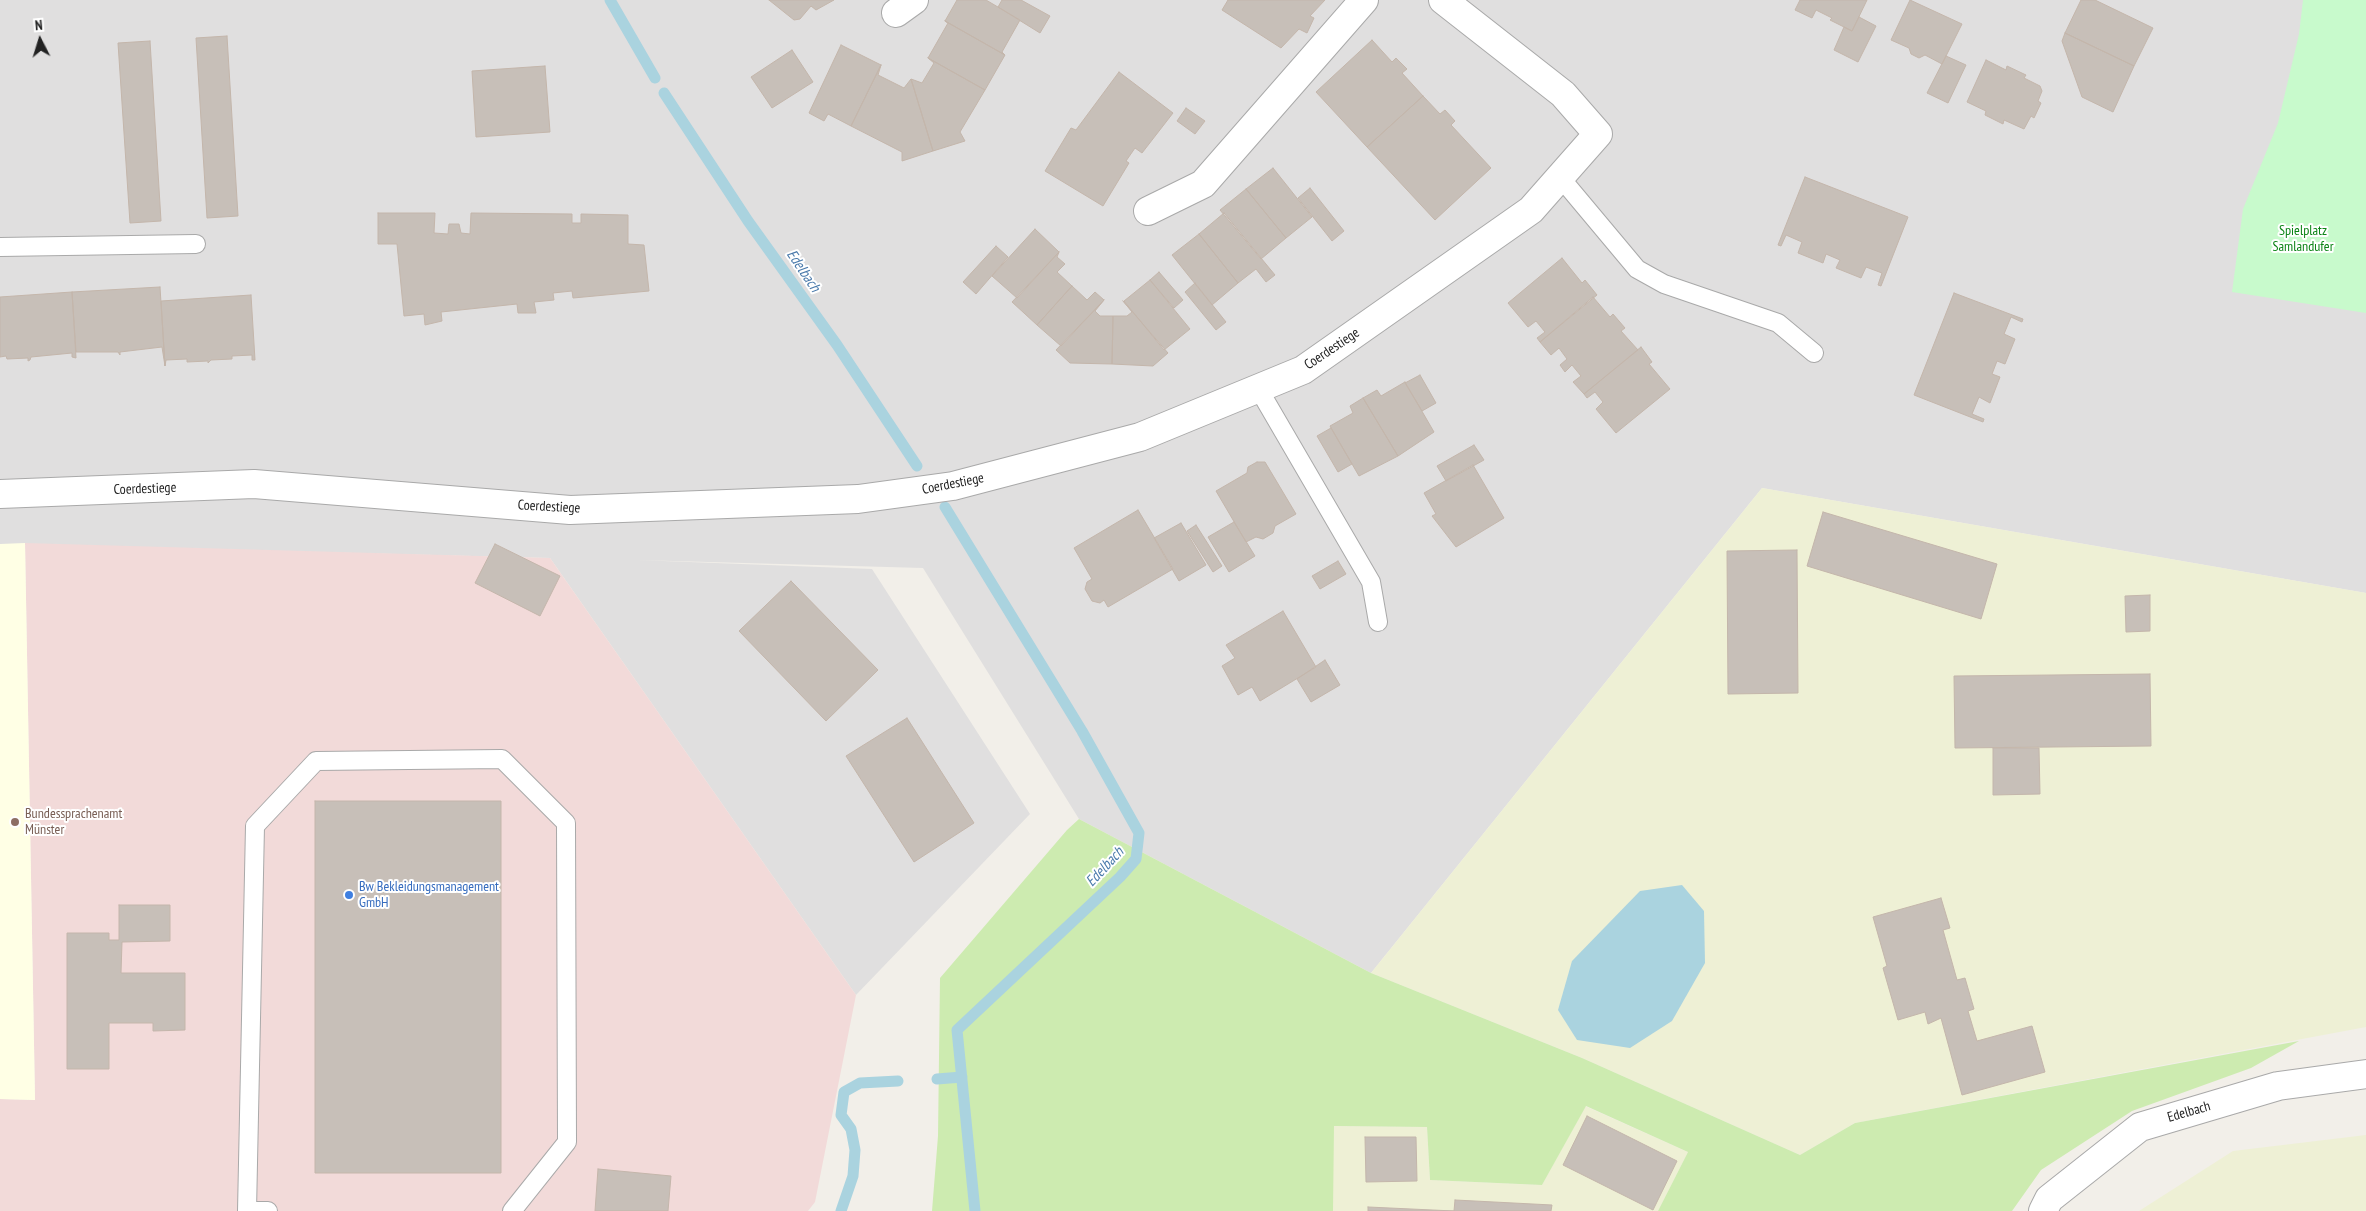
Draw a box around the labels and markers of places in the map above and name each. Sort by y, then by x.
place label: Bundessprachenamt Münster [25,806,122,839]
marker: Bundessprachenamt Münster [9,816,21,828]
place label: Bw Bekleidungsmanagement GmbH [359,879,499,912]
marker: Bw Bekleidungsmanagement GmbH [343,889,355,901]

